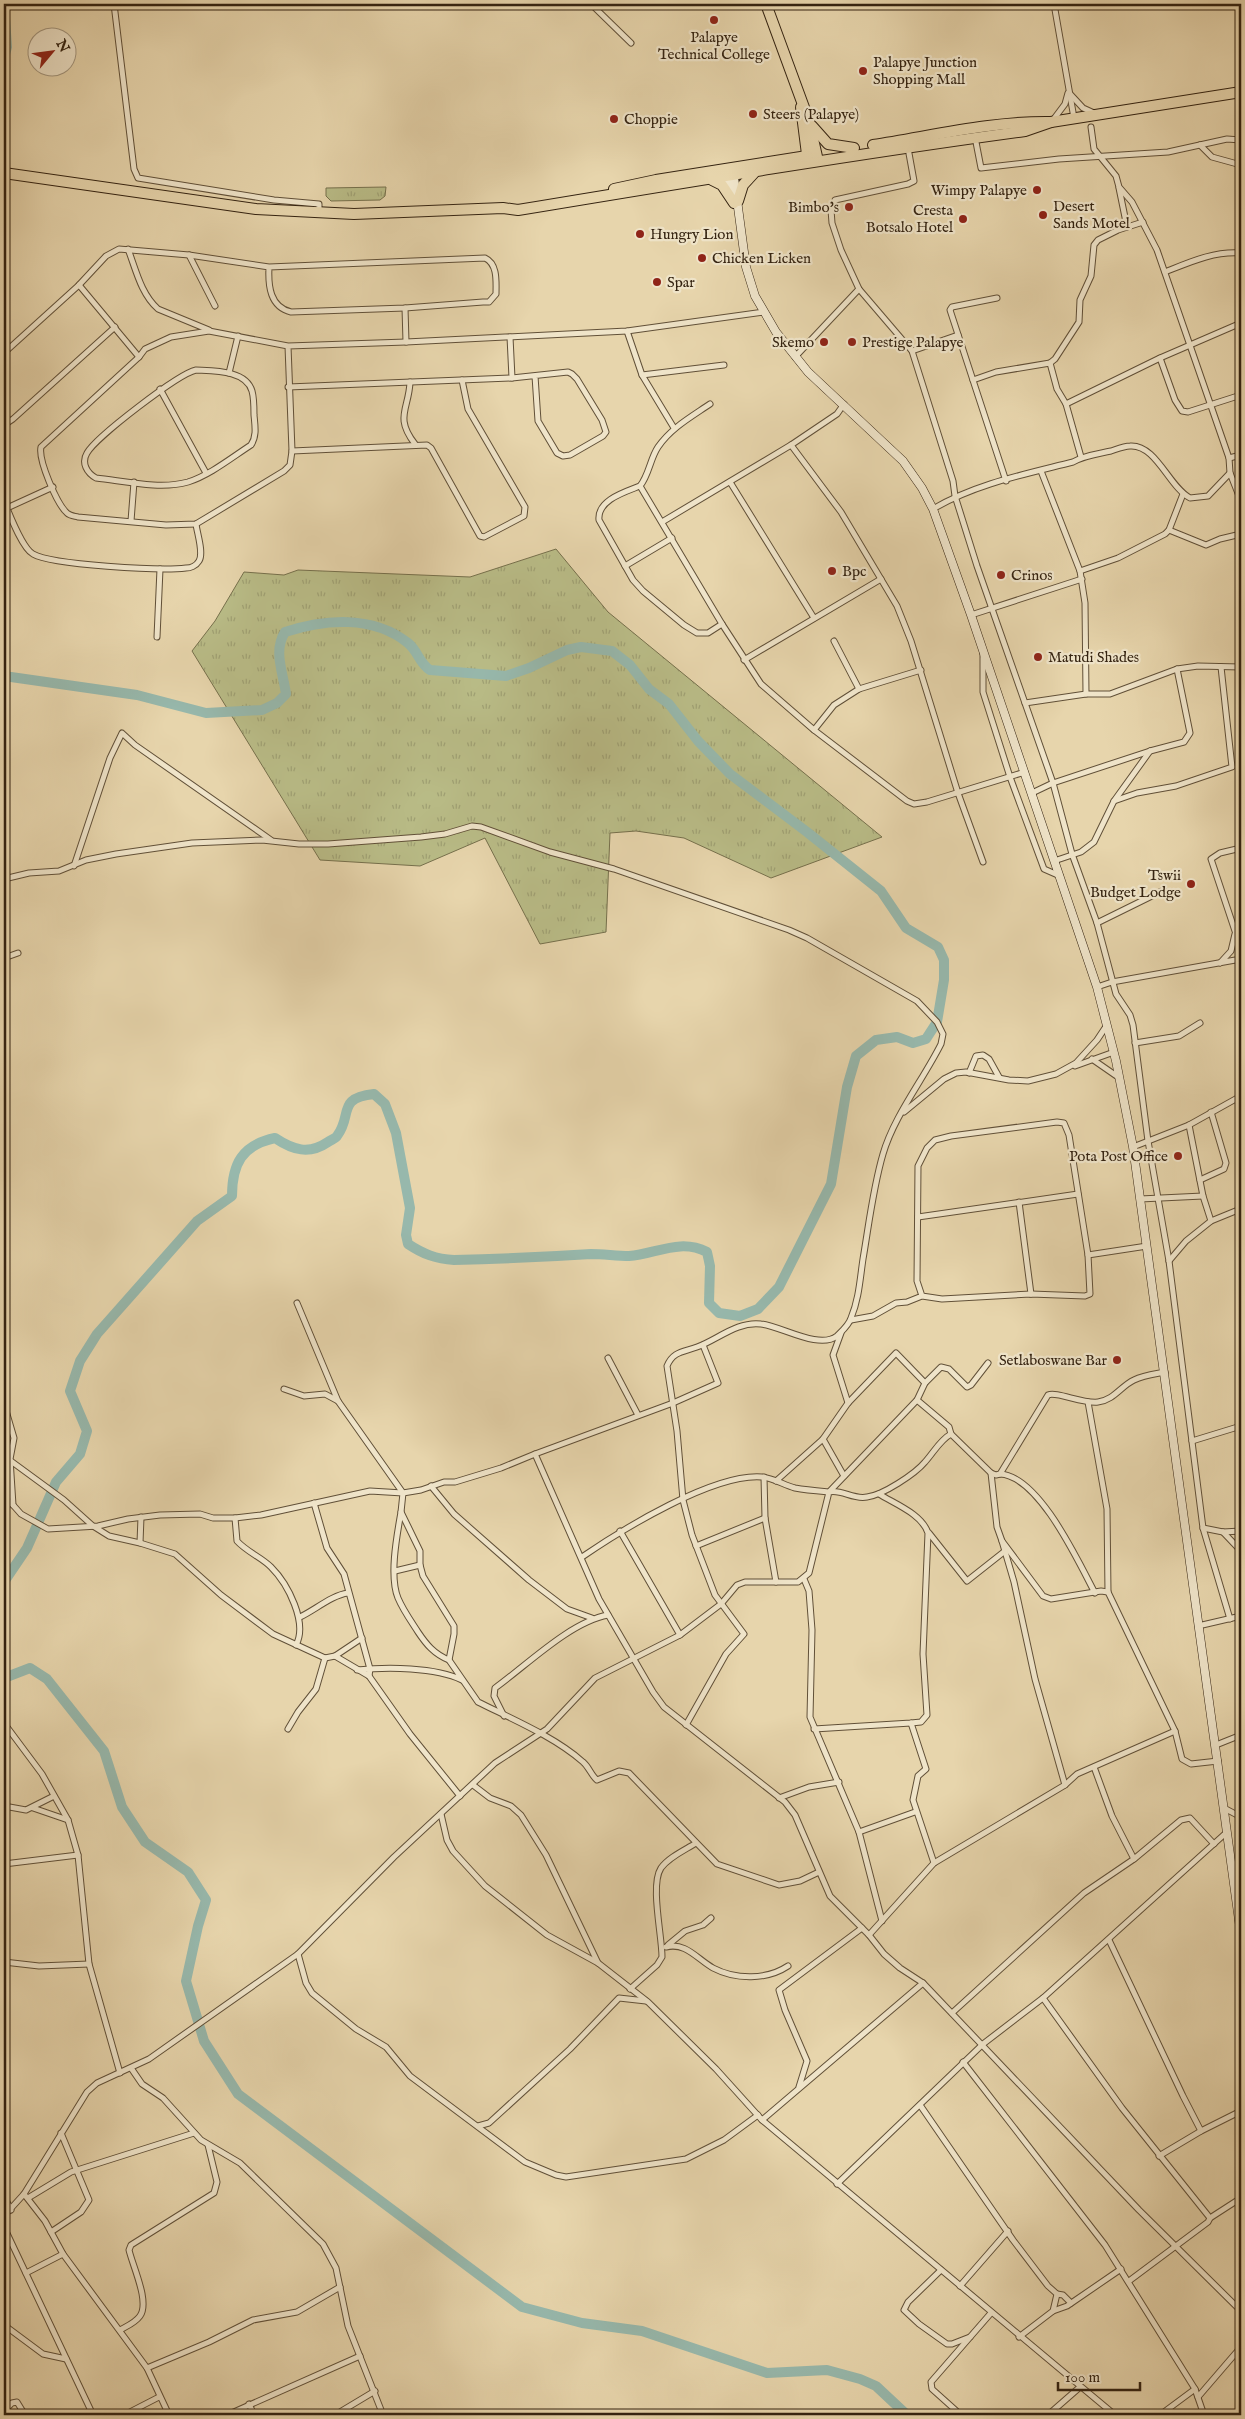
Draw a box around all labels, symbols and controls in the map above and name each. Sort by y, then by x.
marker: Palapye Technical College [708,14,720,26]
north arrow [28,28,78,78]
place label: Palapye Technical College [658,28,770,64]
text: N [51,36,73,56]
place label: Palapye Junction Shopping Mall [873,53,977,89]
marker: Palapye Junction Shopping Mall [857,65,869,77]
place label: Steers (Palapye) [763,105,859,124]
marker: Steers (Palapye) [747,108,759,120]
place label: Choppie [624,110,678,129]
marker: Choppie [608,113,620,125]
place label: Wimpy Palapye [931,181,1027,200]
marker: Wimpy Palapye [1031,184,1043,196]
place label: Desert Sands Motel [1053,197,1131,233]
place label: Bimbo's [788,198,839,217]
marker: Bimbo's [843,201,855,213]
place label: Cresta Botsalo Hotel [866,201,954,237]
marker: Desert Sands Motel [1037,209,1049,221]
marker: Cresta Botsalo Hotel [957,213,969,225]
place label: Hungry Lion [650,225,733,244]
marker: Hungry Lion [634,228,646,240]
place label: Chicken Licken [712,249,811,268]
marker: Chicken Licken [696,252,708,264]
place label: Spar [667,273,695,292]
marker: Spar [651,276,663,288]
place label: Skemo [772,333,814,352]
place label: Prestige Palapye [862,333,964,352]
marker: Skemo [818,336,830,348]
marker: Prestige Palapye [846,336,858,348]
place label: Bpc [842,562,867,581]
marker: Bpc [826,565,838,577]
place label: Crinos [1011,566,1053,585]
marker: Crinos [995,569,1007,581]
place label: Matudi Shades [1048,648,1139,667]
marker: Matudi Shades [1032,651,1044,663]
place label: Tswii Budget Lodge [1090,866,1181,902]
marker: Tswii Budget Lodge [1185,878,1197,890]
place label: Pota Post Office [1069,1147,1168,1166]
marker: Pota Post Office [1172,1150,1184,1162]
place label: Setlaboswane Bar [999,1351,1107,1370]
marker: Setlaboswane Bar [1111,1354,1123,1366]
scale bar [1058,2359,1140,2391]
text: 100 m [1065,2368,1101,2387]

